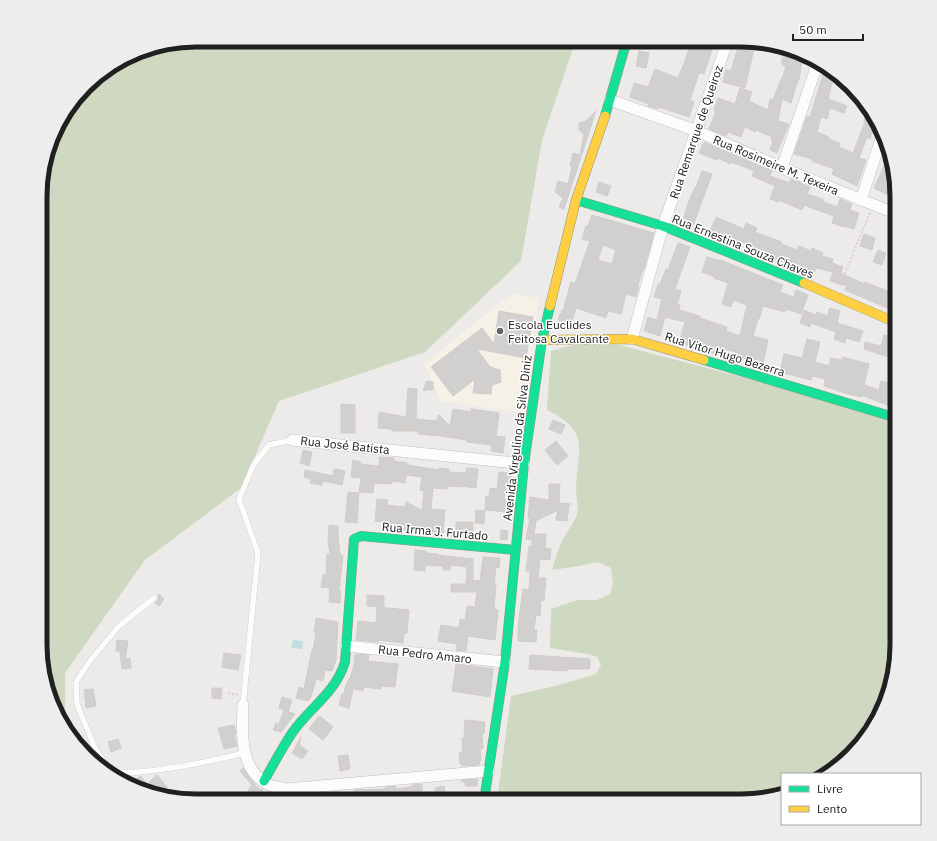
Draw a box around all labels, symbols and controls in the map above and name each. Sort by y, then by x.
scale bar [793,16,863,42]
text: 50 m [799,22,827,37]
street label: Rua Remarque de Queiroz [666,63,726,201]
street label: Rua Rosimeire M. Texeira [711,132,842,199]
street label: Rua Ernestina Souza Chaves [670,211,816,281]
place label: Escola Euclides Feitosa Cavalcante [508,317,610,346]
marker: Escola Euclides Feitosa Cavalcante [495,326,505,336]
street label: Rua Vitor Hugo Bezerra [663,329,787,380]
street label: Avenida Virgulino da Silva Diniz [499,354,535,522]
street label: Rua José Batista [300,433,391,457]
street label: Rua Irma J. Furtado [381,519,489,543]
street label: Rua Pedro Amaro [378,642,473,666]
legend [781,773,921,825]
text: Livre [817,781,843,796]
text: Lento [817,801,847,816]

